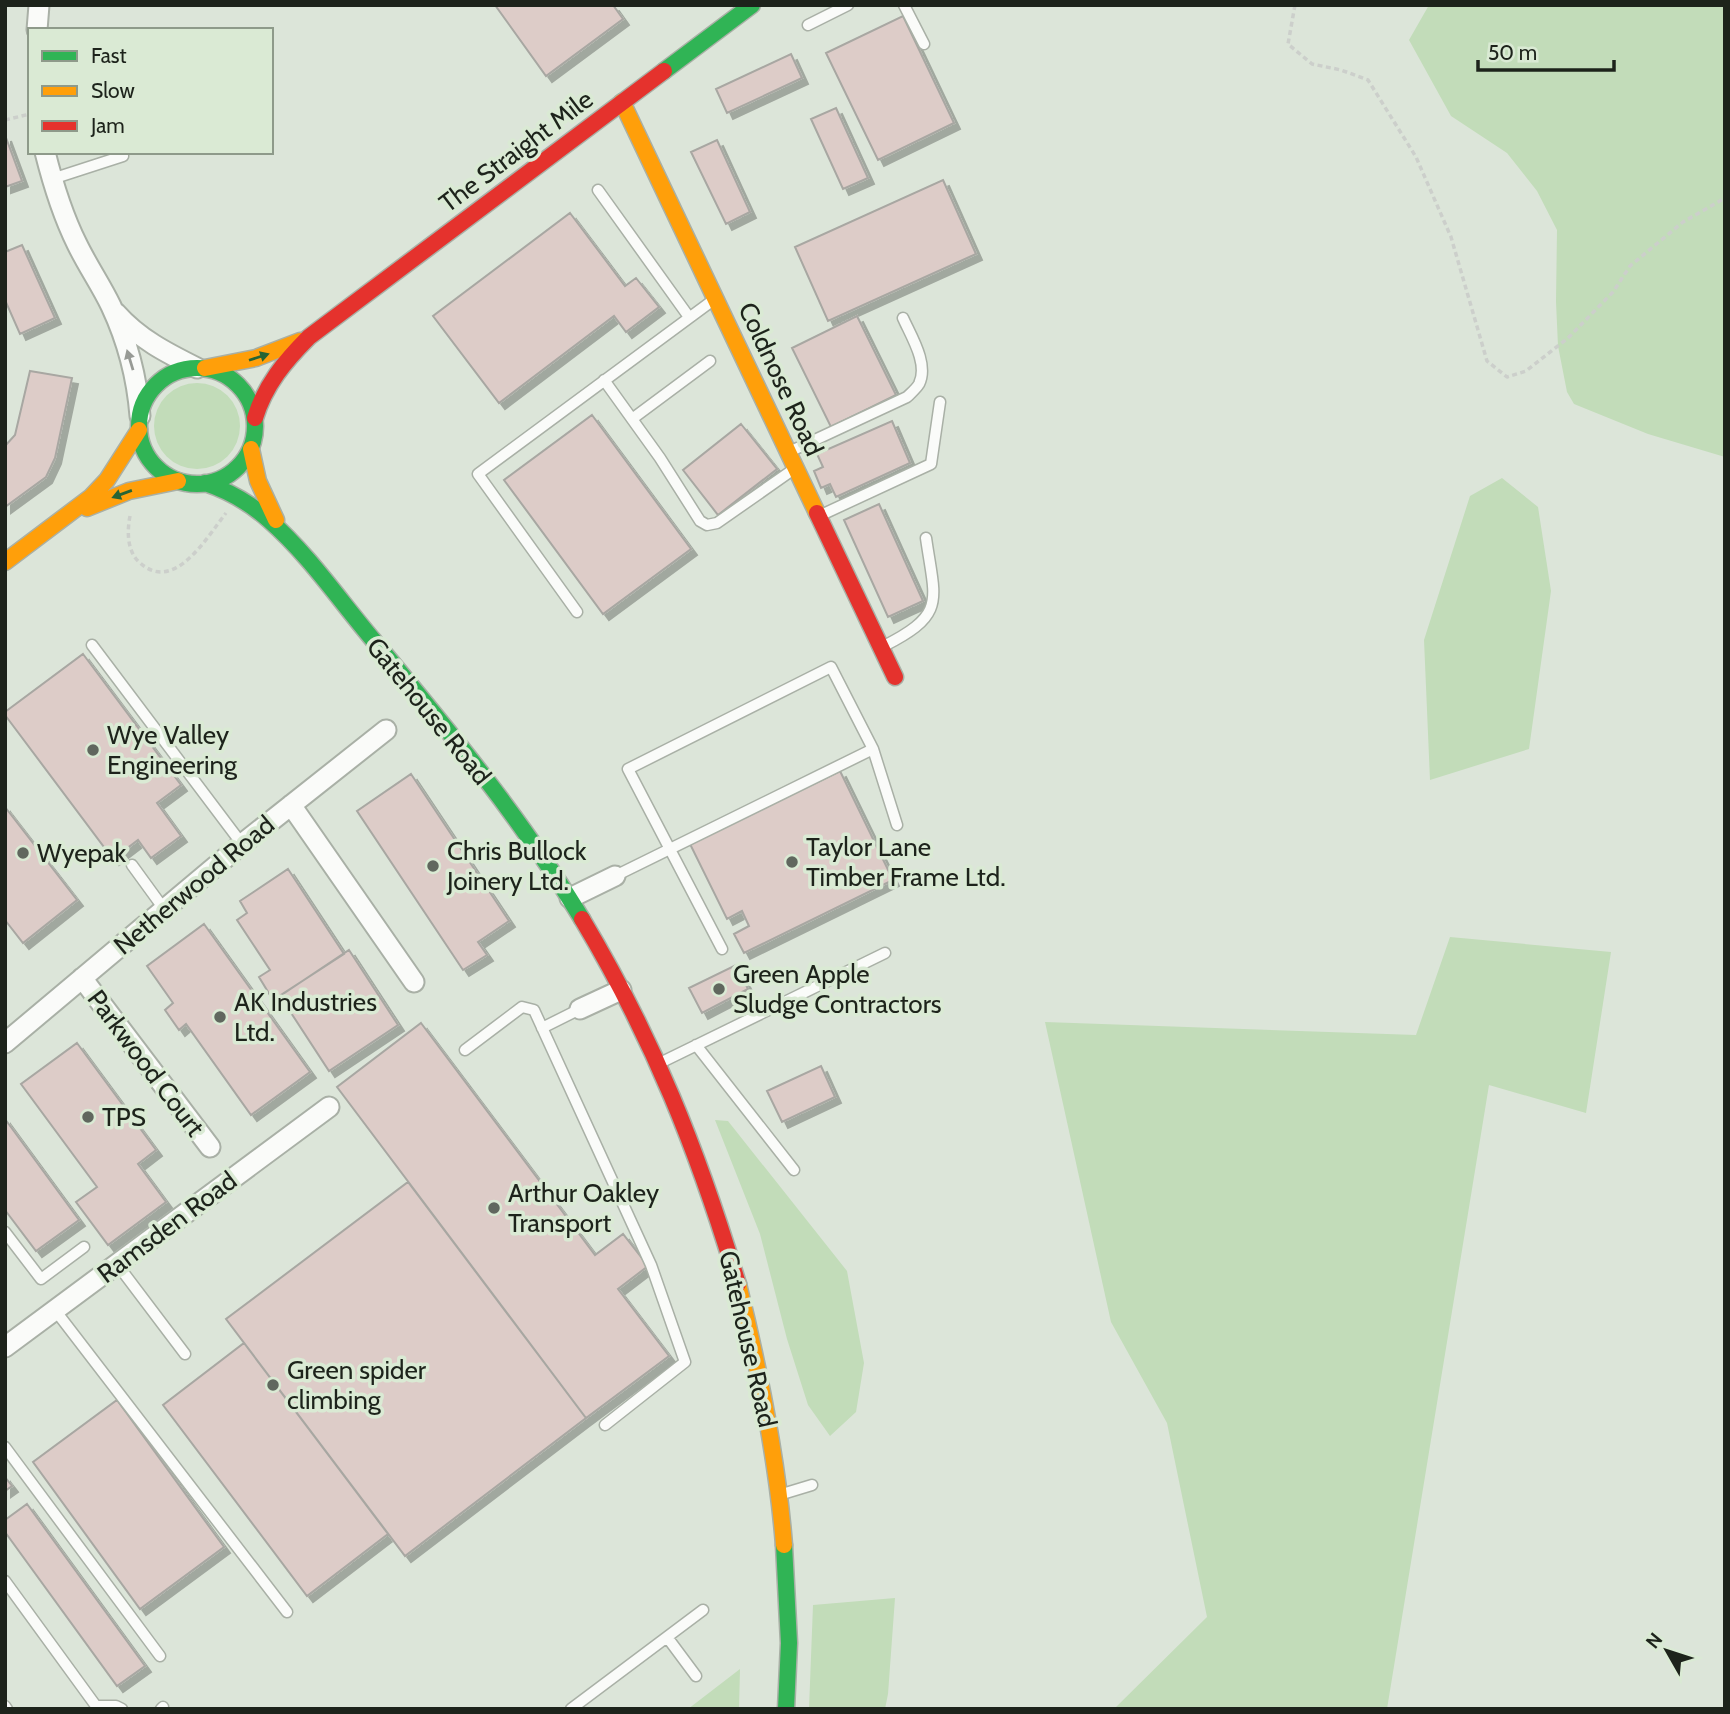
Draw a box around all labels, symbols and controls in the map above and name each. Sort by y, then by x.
legend [28,28,273,154]
scale bar [1478,28,1614,72]
text: 50 m [1488,40,1537,65]
text: Fast [91,43,127,68]
text: Slow [91,78,135,103]
street label: The Straight Mile [433,83,599,219]
text: Jam [90,113,125,138]
street label: Coldnose Road [732,297,830,461]
one-way arrow [124,349,135,370]
one-way arrow [248,351,269,361]
one-way arrow [111,489,132,500]
street label: Gatehouse Road [360,631,498,791]
place label: Wye Valley Engineering [107,719,238,781]
marker: Wye Valley Engineering [85,742,101,758]
street label: Netherwood Road [107,809,281,961]
place label: Taylor Lane Timber Frame Ltd. [806,831,1006,893]
place label: Chris Bullock Joinery Ltd. [446,835,587,897]
place label: Wyepak [37,837,127,869]
marker: Wyepak [15,845,31,861]
marker: Taylor Lane Timber Frame Ltd. [784,854,800,870]
marker: Chris Bullock Joinery Ltd. [425,858,441,874]
place label: Green Apple Sludge Contractors [733,958,942,1020]
marker: Green Apple Sludge Contractors [711,981,727,997]
street label: Parkwood Court [81,983,212,1143]
place label: AK Industries Ltd. [234,986,377,1048]
marker: AK Industries Ltd. [212,1009,228,1025]
place label: TPS [102,1101,146,1133]
marker: TPS [80,1109,96,1125]
street label: Ramsden Road [91,1164,243,1290]
place label: Arthur Oakley Transport [508,1177,659,1239]
marker: Arthur Oakley Transport [486,1200,502,1216]
street label: Gatehouse Road [712,1248,784,1430]
place label: Green spider climbing [287,1354,427,1416]
marker: Green spider climbing [265,1377,281,1393]
north arrow [1632,1616,1702,1686]
text: N [1641,1628,1667,1653]

